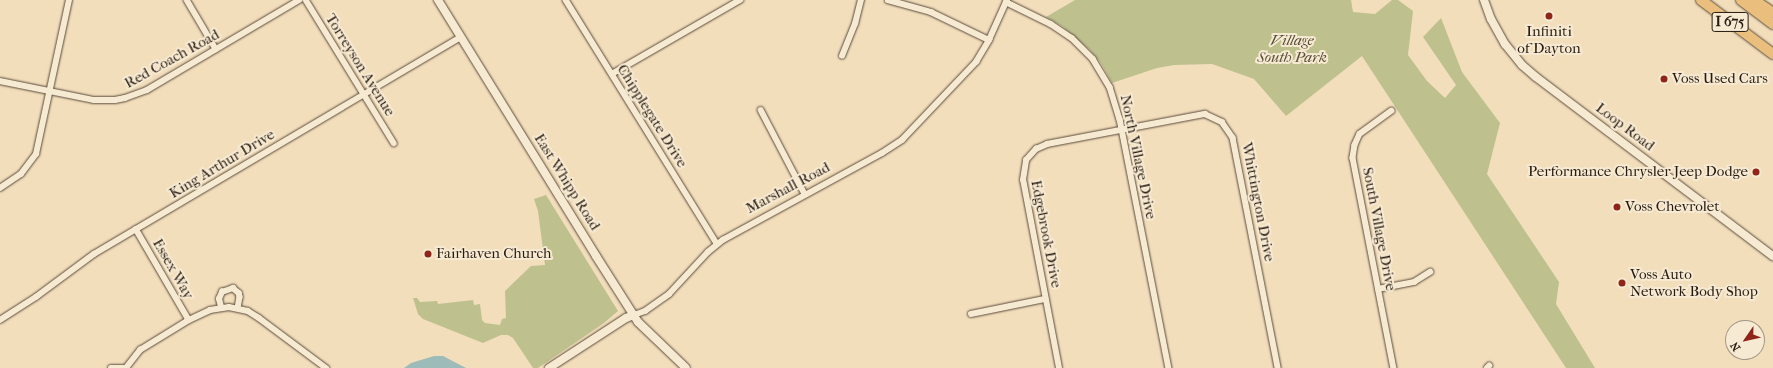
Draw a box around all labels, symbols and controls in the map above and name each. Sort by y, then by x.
street label: Torreyson Avenue [321,10,399,120]
road number: I 675 [1711,10,1749,34]
marker: Infiniti of Dayton [1544,11,1554,21]
place label: Infiniti of Dayton [1517,22,1581,57]
street label: Red Coach Road [121,26,223,92]
park label: Village South Park [1257,31,1327,66]
street label: Chipplegate Drive [613,61,691,171]
place label: Voss Used Cars [1672,70,1768,88]
marker: Voss Used Cars [1659,74,1669,84]
street label: North Village Drive [1116,93,1160,221]
street label: Loop Road [1592,99,1658,155]
street label: King Arthur Drive [166,125,278,203]
street label: East Whipp Road [530,130,604,234]
street label: Whittington Drive [1238,141,1278,263]
street label: Marshall Road [743,158,833,218]
place label: Performance Chrysler Jeep Dodge [1528,163,1748,181]
street label: South Village Drive [1358,166,1400,292]
marker: Performance Chrysler Jeep Dodge [1751,167,1761,177]
street label: Edgebrook Drive [1027,179,1065,289]
place label: Voss Chevrolet [1625,198,1720,216]
marker: Voss Chevrolet [1612,202,1622,212]
street label: Essex Way [148,236,198,302]
place label: Fairhaven Church [436,245,551,263]
marker: Fairhaven Church [423,249,433,259]
place label: Voss Auto Network Body Shop [1630,265,1758,300]
marker: Voss Auto Network Body Shop [1617,278,1627,288]
north arrow [1725,320,1765,360]
text: N [1728,339,1743,354]

